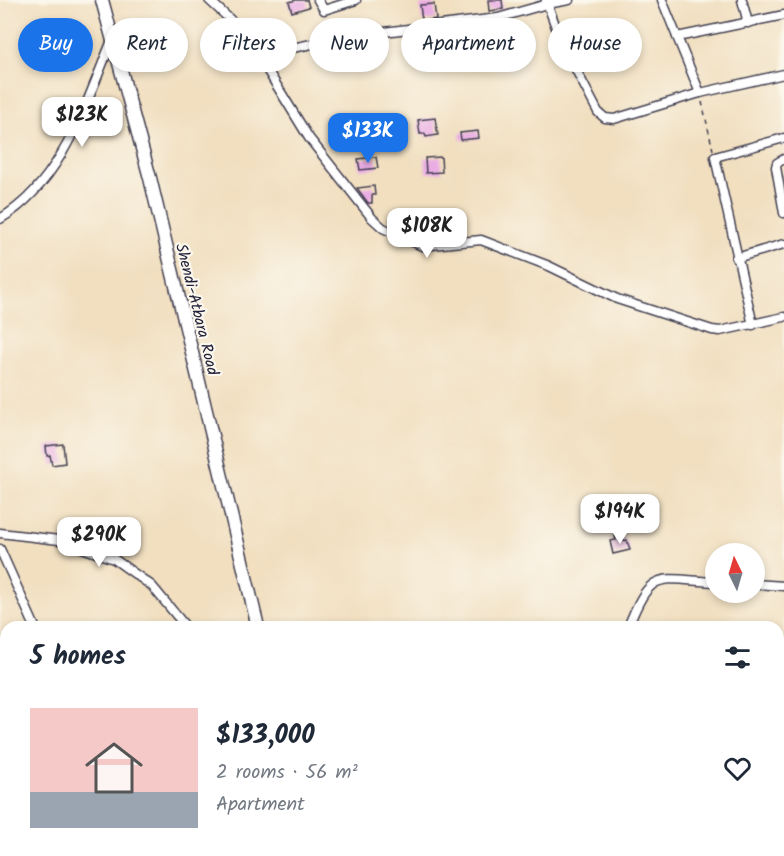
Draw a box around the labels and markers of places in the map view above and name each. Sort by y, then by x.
pin: $123K [40,97,124,148]
pin: $133K [326,113,410,164]
pin: $108K [385,208,469,259]
pin: $194K [578,494,662,545]
pin: $290K [57,517,141,568]

